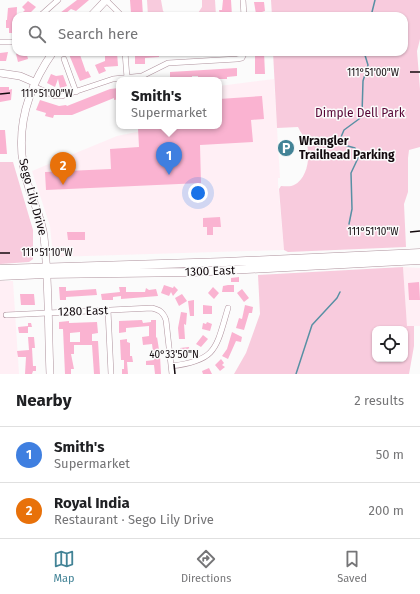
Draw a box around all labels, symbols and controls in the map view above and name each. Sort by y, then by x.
search box [12,12,408,56]
icon: search [26,23,48,45]
text: Search here [58,25,138,43]
text: 111°51'00"W [347,67,400,79]
popup [116,77,222,129]
text: Smith's [131,87,181,105]
text: 111°51'00"W [21,88,74,100]
text: Supermarket [131,105,207,120]
park label: Dimple Dell Park [315,106,406,120]
place label: Wrangler Trailhead Parking [299,134,395,162]
parking icon: Wrangler Trailhead Parking [276,138,296,158]
pin: 1 [156,142,182,175]
pin: 2 [50,152,76,185]
street label: Sego Lily Drive [16,157,50,237]
your location [188,183,208,203]
text: 111°51'10"W [347,226,399,238]
text: 111°51'10"W [21,247,73,259]
street label: 1300 East [185,263,236,279]
street label: 1280 East [58,303,109,319]
map controls [372,326,408,362]
button: locate [372,326,408,362]
text: 40°33'50"N [149,349,199,361]
text: Nearby [16,390,71,411]
text: 2 results [354,393,404,408]
text: Smith's [54,438,104,456]
text: 1 [26,447,32,462]
text: 50 m [376,447,404,462]
text: Supermarket [54,456,130,471]
text: Royal India [54,494,130,512]
text: 2 [26,503,32,518]
text: 200 m [368,503,404,518]
text: Restaurant · Sego Lily Drive [54,512,214,527]
tab: Map [53,548,75,585]
tab: Directions [181,548,231,585]
tab: Saved [337,548,367,585]

